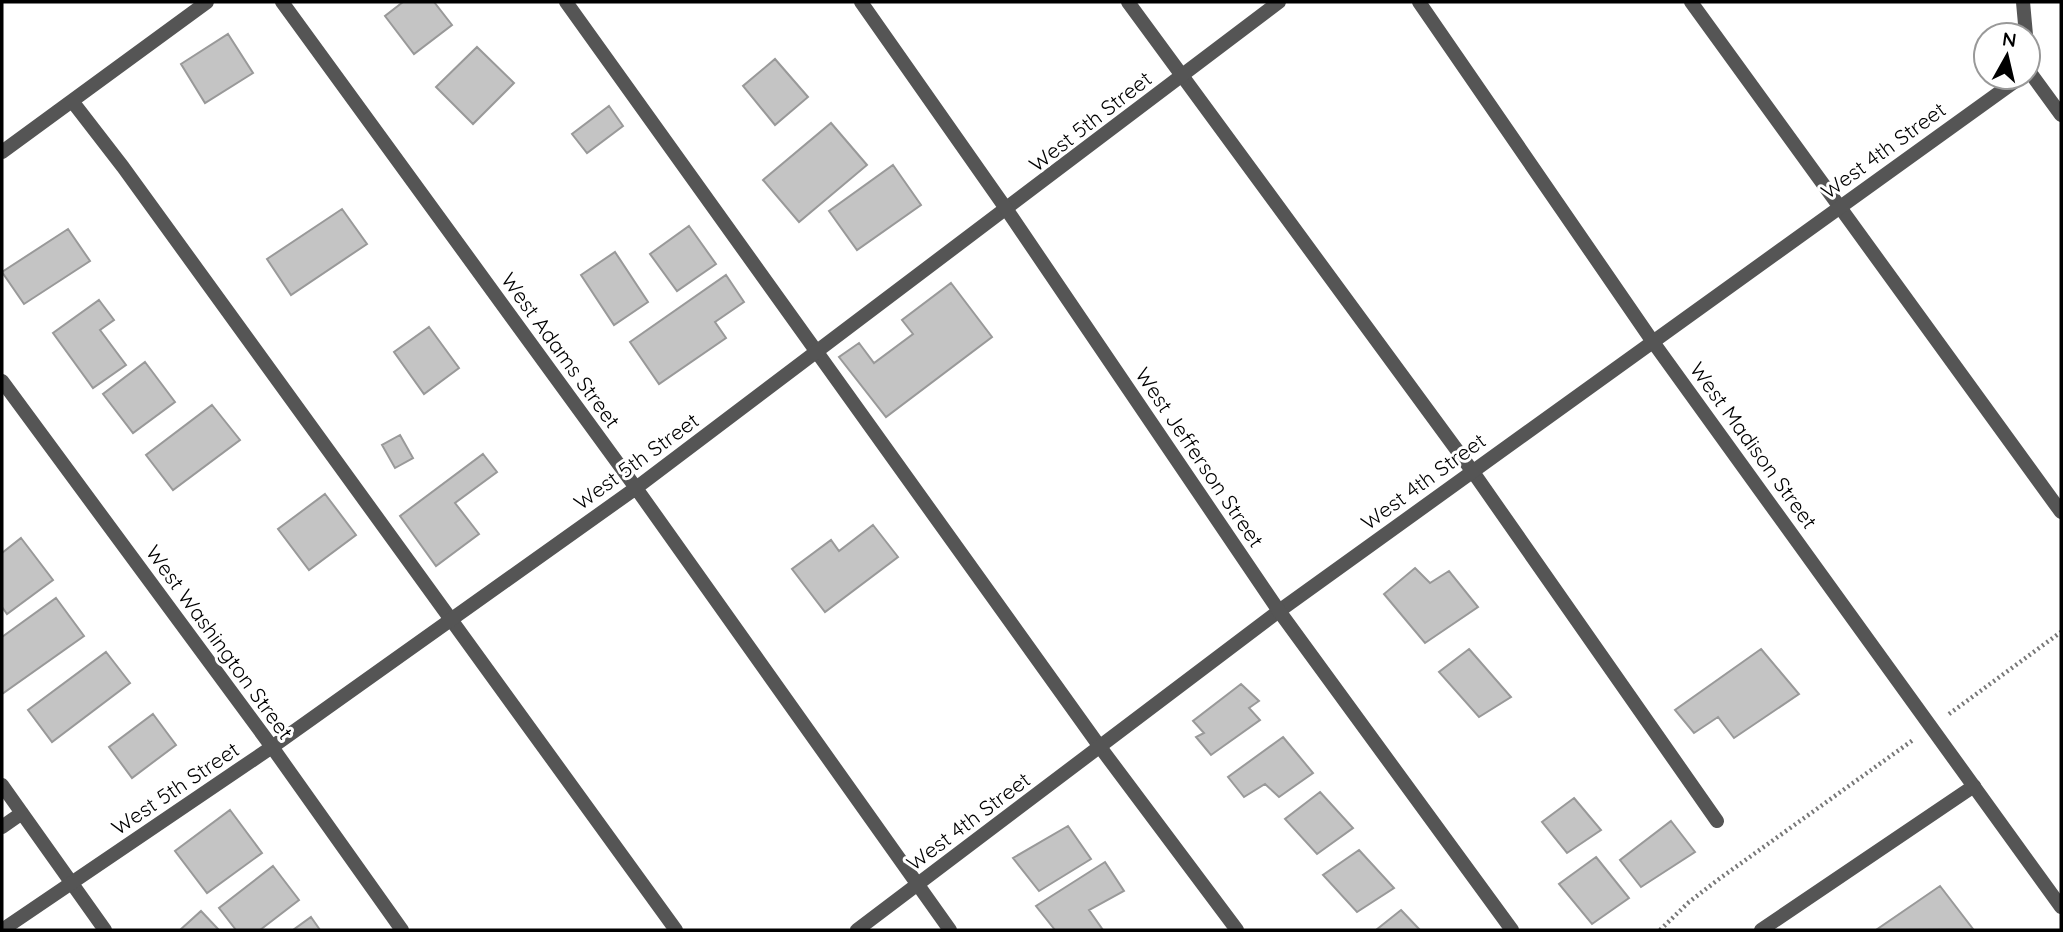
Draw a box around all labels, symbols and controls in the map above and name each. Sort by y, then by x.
north arrow [1972,21,2042,91]
text: N [2001,26,2018,52]
street label: West 5th Street [1024,65,1156,177]
street label: West 4th Street [1816,96,1950,204]
street label: West Adams Street [496,267,626,433]
street label: West Madison Street [1685,357,1823,533]
street label: West Jefferson Street [1130,362,1270,552]
street label: West 5th Street [568,407,704,515]
street label: West 4th Street [1356,427,1490,535]
street label: West Washington Street [141,540,299,744]
street label: West 5th Street [106,736,244,840]
street label: West 4th Street [901,766,1035,876]

